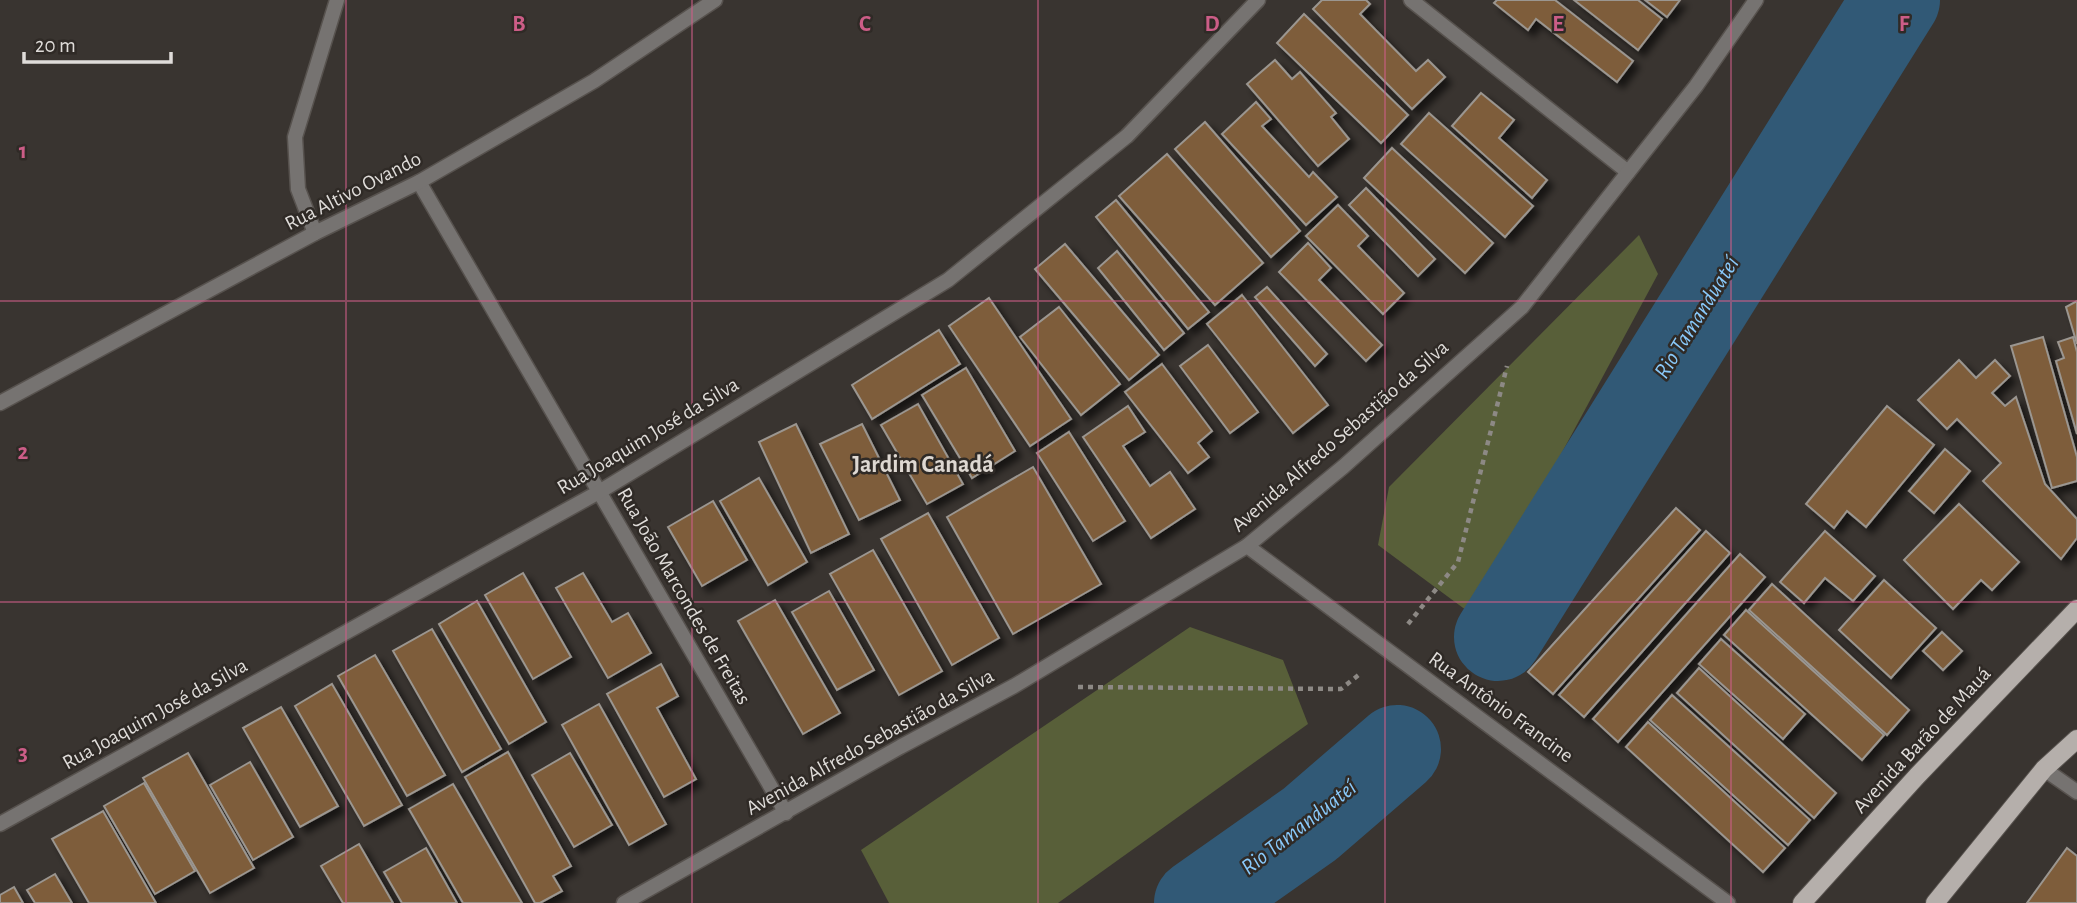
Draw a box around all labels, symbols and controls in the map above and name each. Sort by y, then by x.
text: B [512,13,526,36]
text: C [859,13,871,36]
text: D [1204,13,1220,36]
text: E [1552,13,1564,36]
text: F [1899,13,1910,36]
scale bar [24,21,172,65]
text: 20 m [35,35,76,56]
text: 1 [19,140,27,163]
street label: Rua Altivo Ovando [281,148,425,234]
water label: Rio Tamanduateí [1650,252,1744,383]
street label: Avenida Alfredo Sebastião da Silva [1227,336,1453,536]
street label: Rua Joaquim José da Silva [554,373,743,498]
text: 2 [18,441,29,464]
district label: Jardim Canadá [852,453,994,477]
street label: Rua João Marcondes de Freitas [613,484,755,708]
street label: Rua Antônio Francine [1425,648,1577,766]
street label: Rua Joaquim José da Silva [59,654,251,774]
street label: Avenida Barão de Mauá [1849,663,1995,817]
street label: Avenida Alfredo Sebastião da Silva [743,665,998,819]
text: 3 [18,742,28,765]
water label: Rio Tamanduateí [1237,776,1362,880]

